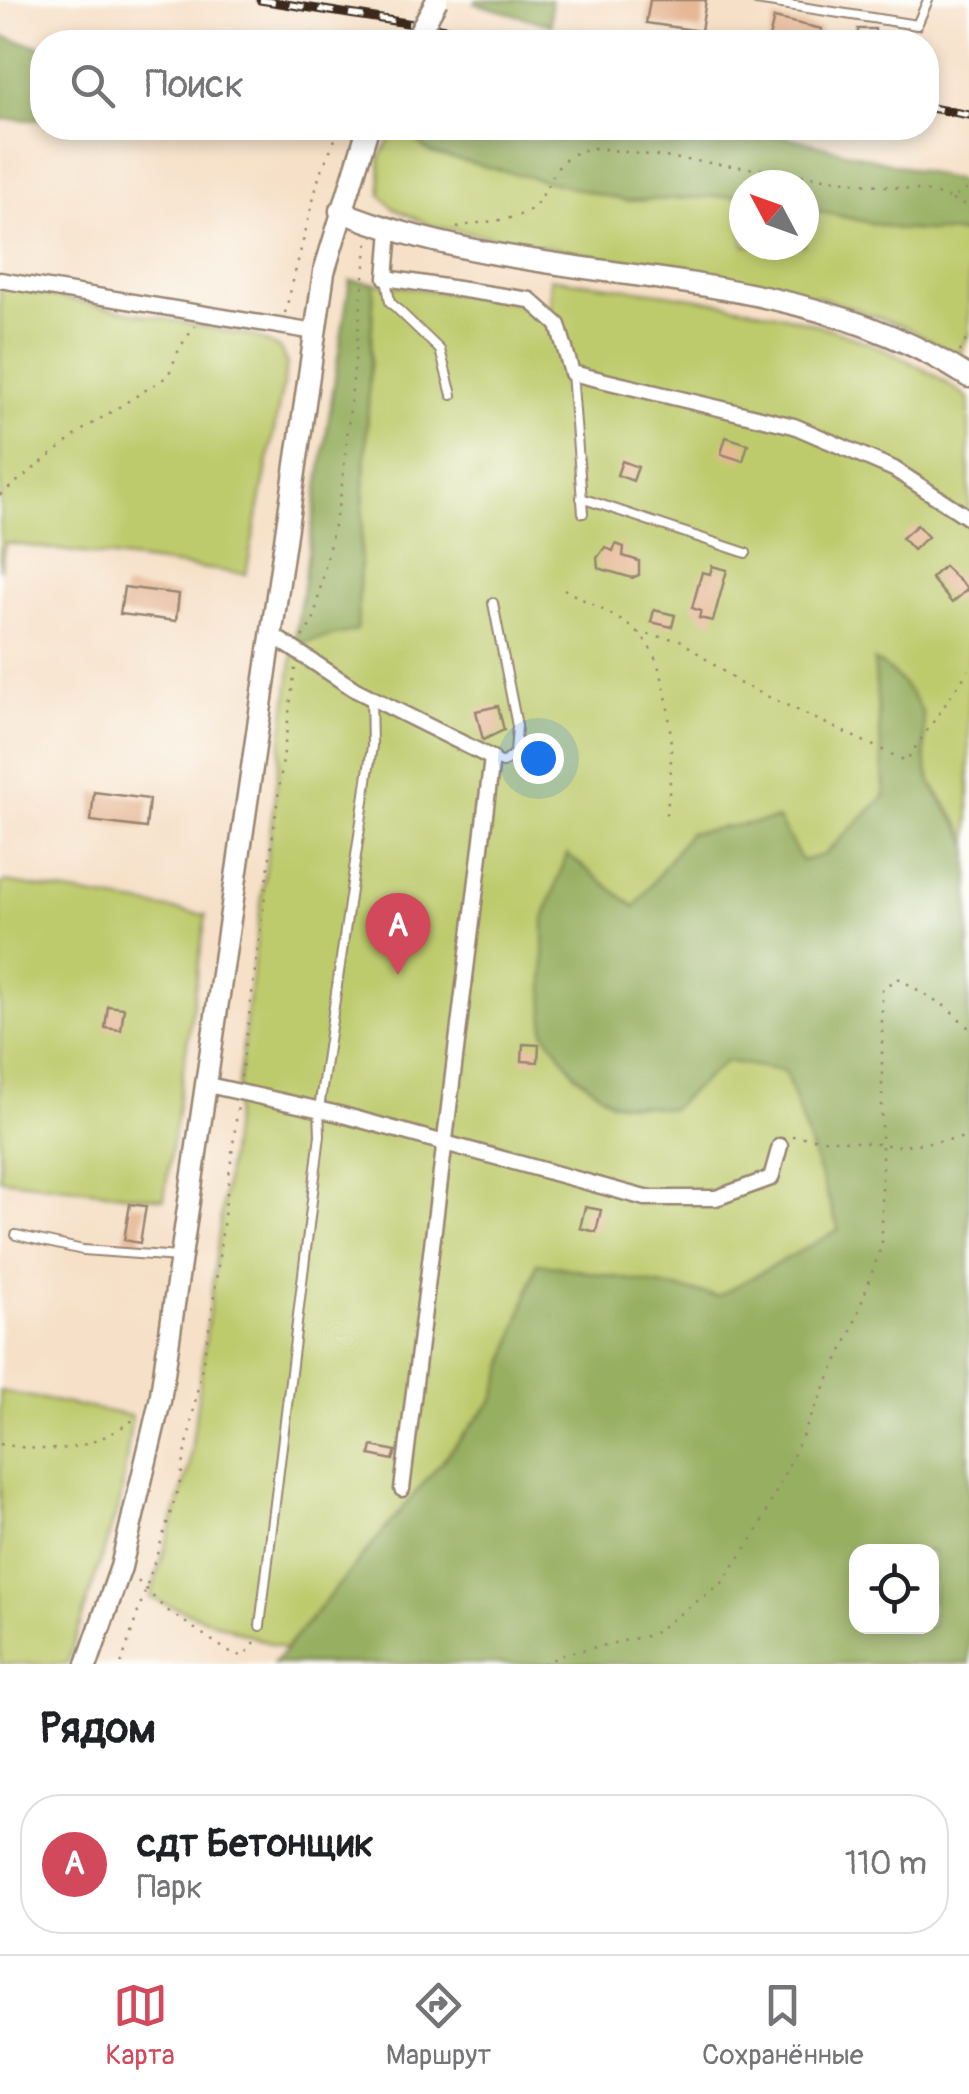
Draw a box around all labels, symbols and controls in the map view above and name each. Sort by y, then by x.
search box [30,30,939,140]
icon: search [65,58,120,113]
text: Поиск [145,61,244,109]
north arrow [729,170,819,260]
your location [513,733,564,784]
pin: A [366,892,430,975]
map controls [849,1544,939,1634]
button: locate [849,1544,939,1634]
text: Рядом [40,1703,156,1755]
text: сдт Бетонщик [137,1820,374,1868]
text: A [64,1844,85,1884]
text: 110 m [845,1844,927,1884]
text: Парк [137,1868,203,1908]
tab: Карта [105,1978,175,2073]
tab: Маршрут [386,1978,491,2073]
tab: Сохранённые [702,1978,864,2073]

